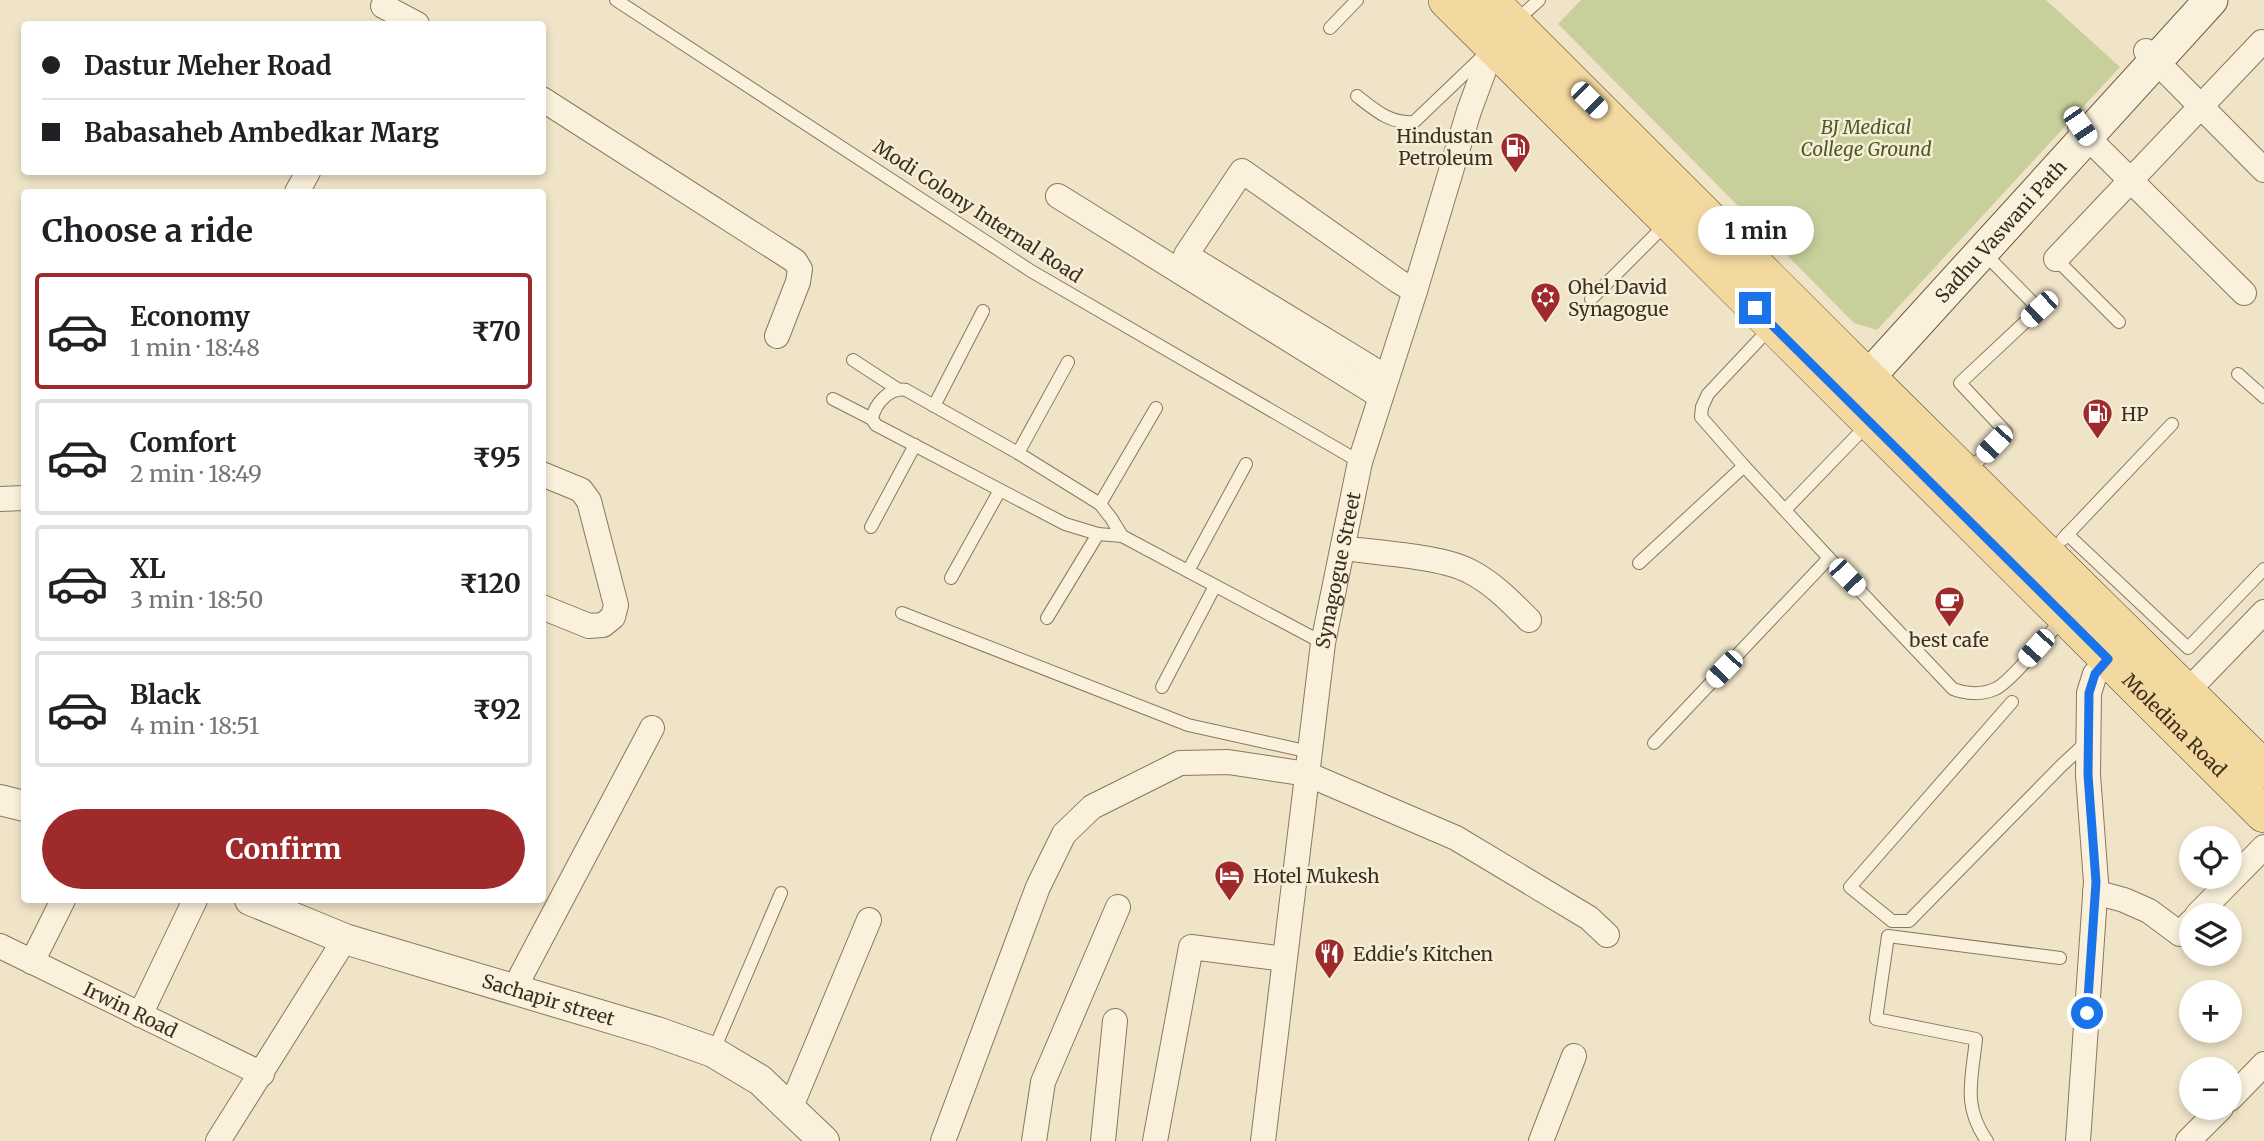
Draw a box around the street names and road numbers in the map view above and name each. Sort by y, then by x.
street label: Modi Colony Internal Road [869,134,1087,288]
street label: Sadhu Vaswani Path [1930,155,2072,308]
street label: Synagogue Street [1310,489,1366,651]
street label: Moledina Road [2118,668,2231,782]
street label: Sachapir street [479,969,618,1031]
street label: Irwin Road [79,977,181,1043]

